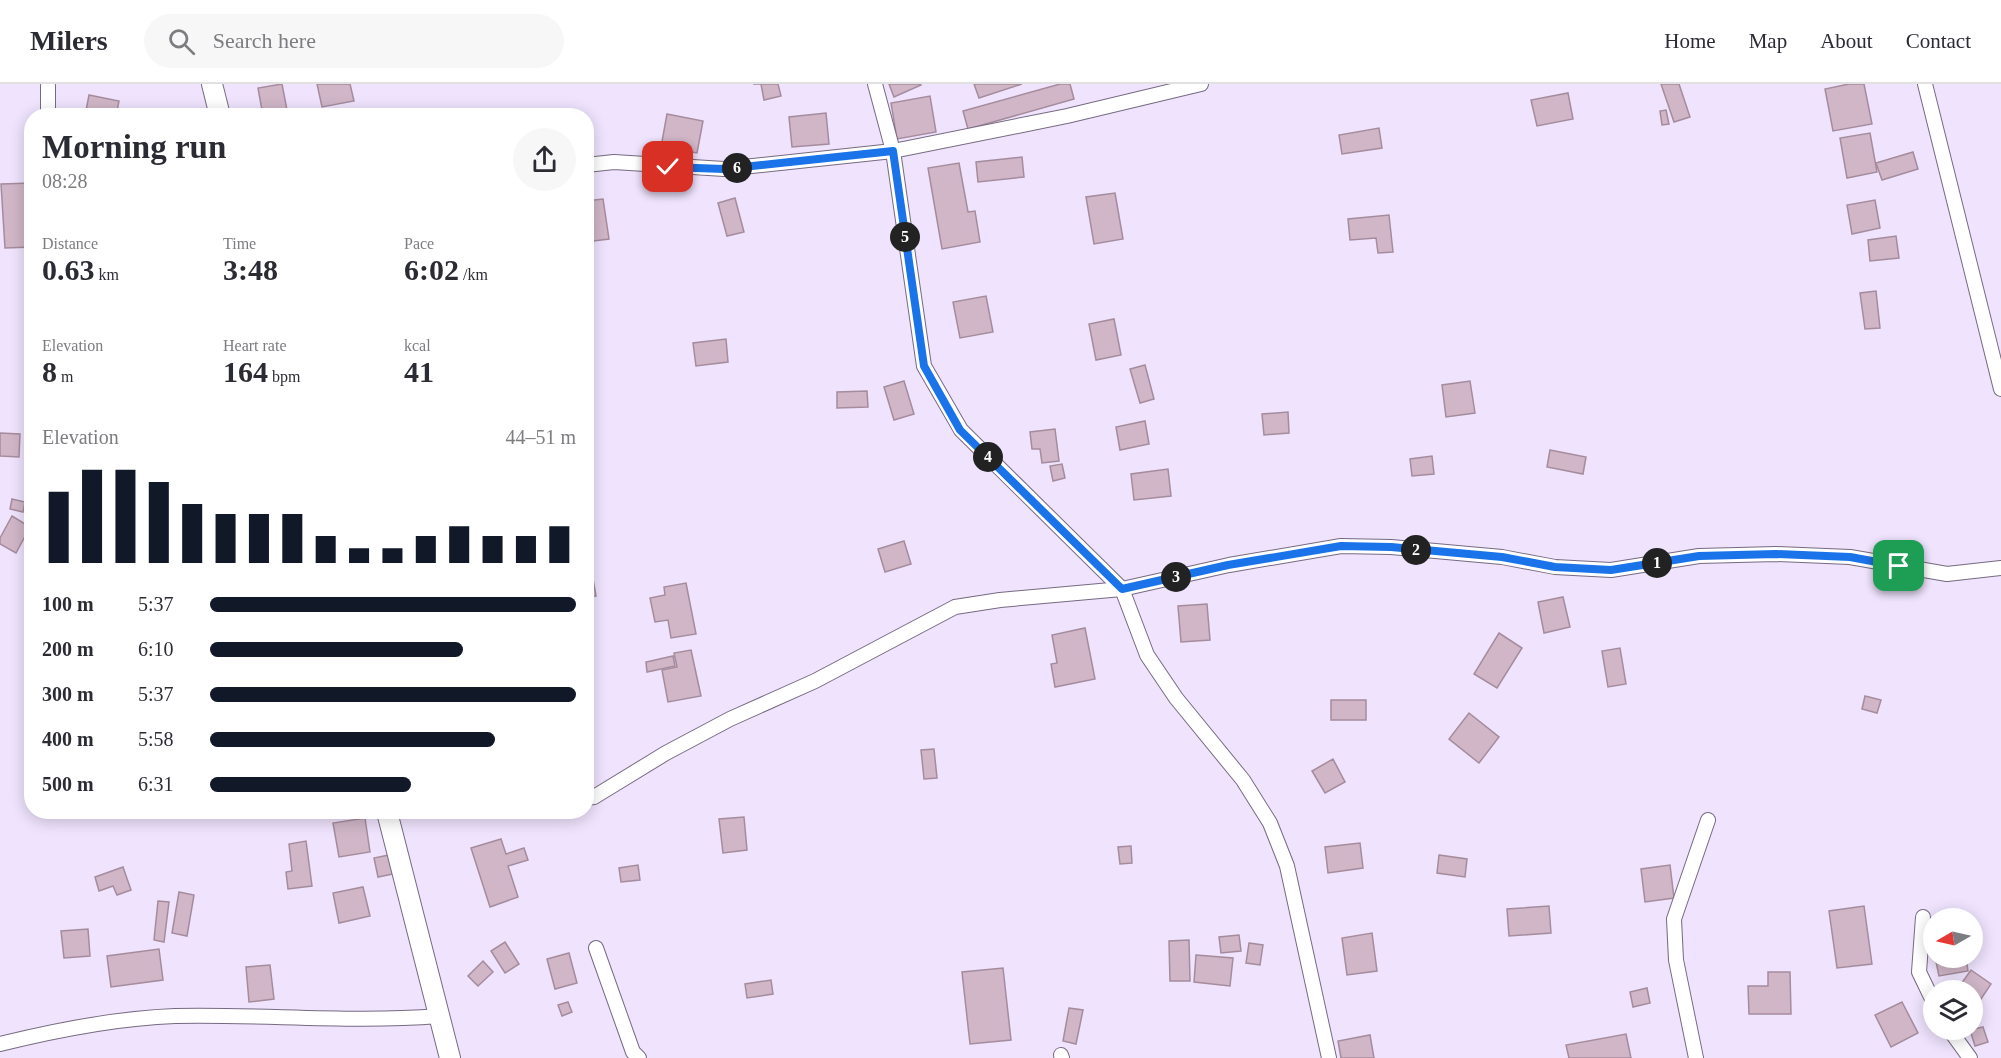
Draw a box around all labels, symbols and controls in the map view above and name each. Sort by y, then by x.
search box [144,14,564,68]
text: Milers [30,25,108,56]
icon: search [165,25,198,58]
text: Search here [213,28,316,53]
text: Home [1664,29,1716,53]
text: Map [1749,29,1787,53]
text: About [1820,29,1873,53]
text: Contact [1906,29,1971,53]
button: share [513,128,576,191]
text: Morning run [42,129,226,165]
pin [642,141,693,192]
icon: check [651,150,684,183]
pin: 6 [722,153,752,183]
text: 6 [733,159,741,176]
text: 08:28 [42,170,88,192]
pin: 5 [890,222,920,252]
text: 5 [901,228,909,245]
text: Distance [42,235,98,252]
text: Time [223,235,256,252]
text: Pace [404,235,434,252]
text: 0.63 [42,253,95,286]
text: 3:48 [223,253,278,286]
text: 6:02 [404,253,459,286]
text: km [95,266,119,283]
text: /km [459,266,488,283]
text: Elevation [42,337,103,354]
text: Heart rate [223,337,287,354]
text: kcal [404,337,431,354]
text: 8 [42,355,57,388]
text: 164 [223,355,268,388]
text: 41 [404,355,434,388]
text: m [57,368,73,385]
text: bpm [268,368,300,385]
text: Elevation [42,426,119,448]
text: 44–51 m [505,426,576,448]
pin: 4 [973,442,1003,472]
text: 4 [984,448,992,465]
pin: 2 [1401,535,1431,565]
pin [1873,540,1924,591]
text: 2 [1412,541,1420,558]
pin: 1 [1642,548,1672,578]
icon: arrive [1882,549,1915,582]
text: 1 [1653,554,1661,571]
pin: 3 [1161,562,1191,592]
text: 3 [1172,568,1180,585]
text: 100 m [42,593,94,615]
text: 5:37 [138,593,174,615]
text: 200 m [42,638,94,660]
text: 6:10 [138,638,174,660]
text: 300 m [42,683,94,705]
text: 5:37 [138,683,174,705]
text: 400 m [42,728,94,750]
text: 5:58 [138,728,174,750]
text: 500 m [42,773,94,795]
text: 6:31 [138,773,174,795]
north arrow [1923,908,1983,968]
map controls [1923,908,1983,1040]
button: layers [1923,980,1983,1040]

